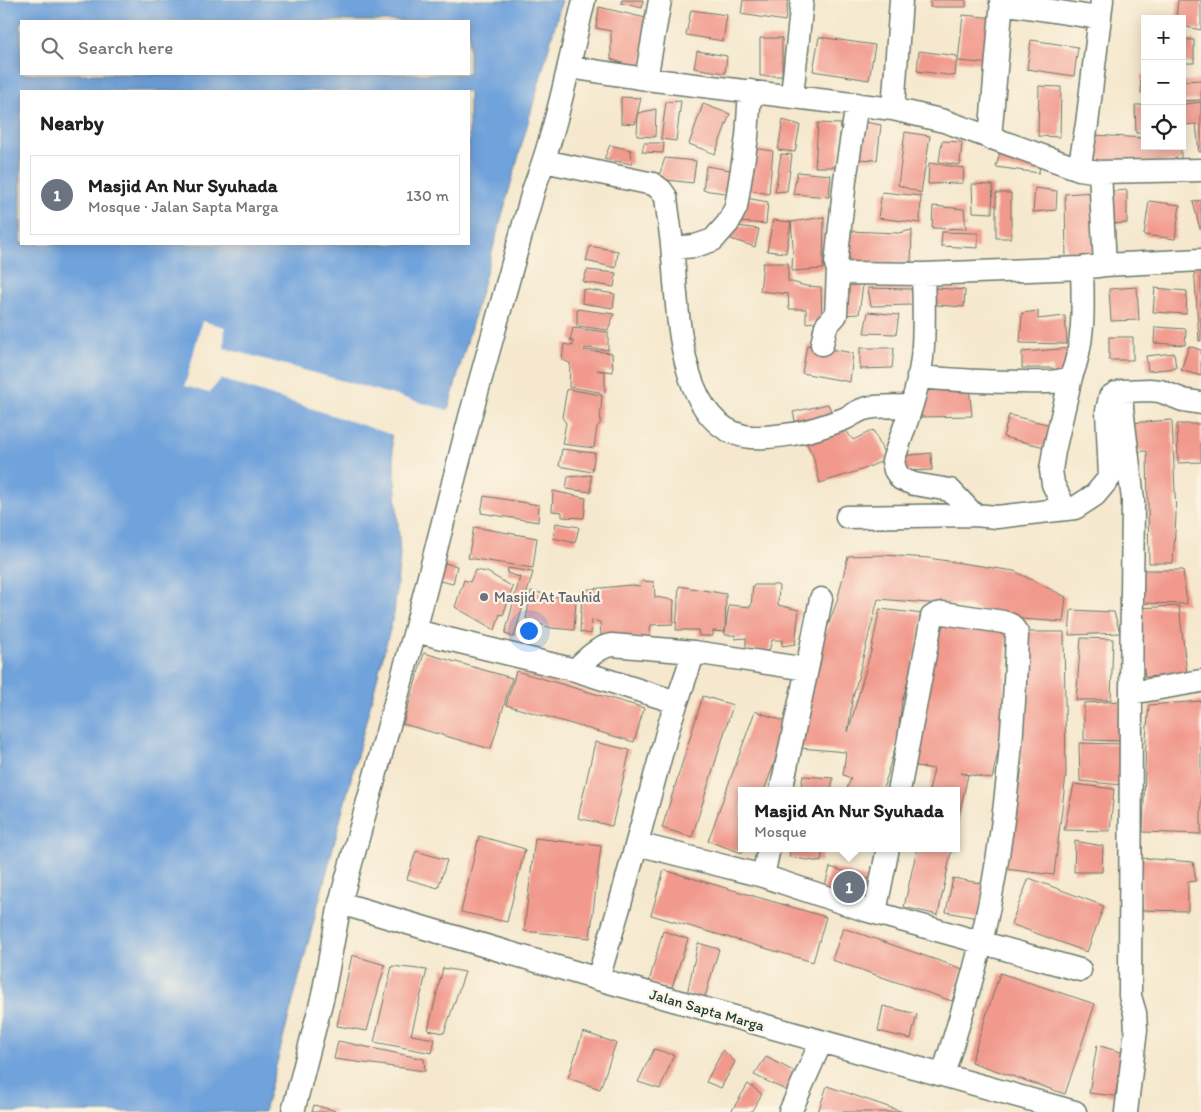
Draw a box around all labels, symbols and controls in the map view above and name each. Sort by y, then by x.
map controls [1141,15,1186,150]
button: + [1141,15,1186,60]
search box [20,20,470,75]
icon: search [38,34,66,62]
text: Search here [78,36,173,59]
button: − [1141,60,1186,105]
button: locate [1141,105,1186,150]
text: Nearby [40,110,104,135]
text: Masjid An Nur Syuhada [88,174,278,197]
text: 1 [53,186,61,205]
text: 130 m [406,186,449,205]
text: Mosque · Jalan Sapta Marga [88,197,279,216]
place label: Masjid At Tauhid [494,588,601,606]
marker: Masjid At Tauhid [478,591,490,603]
your location [516,618,542,644]
popup [738,787,960,852]
text: Masjid An Nur Syuhada [754,799,944,822]
text: Mosque [754,822,807,841]
pin: 1 [833,868,865,906]
street label: Jalan Sapta Marga [647,985,767,1035]

